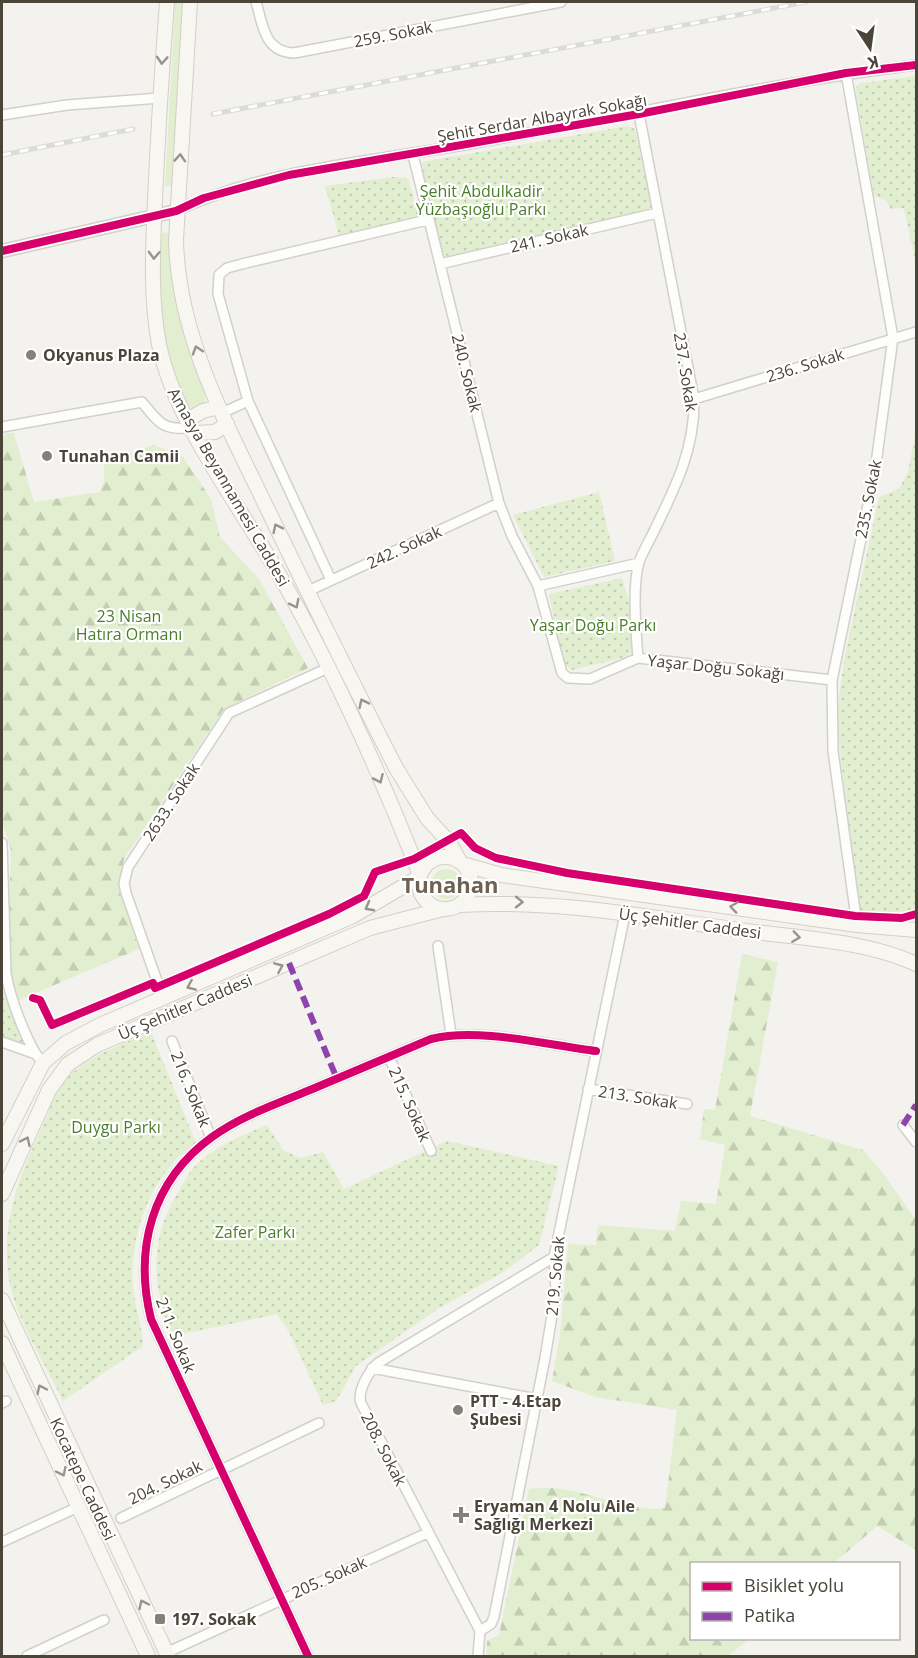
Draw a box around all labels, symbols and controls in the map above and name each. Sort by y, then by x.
street label: 259. Sokak [352,15,435,52]
north arrow [840,18,900,78]
text: K [865,51,881,75]
one-way arrow [156,55,169,64]
street label: Şehit Serdar Albayrak Sokağı [436,89,648,147]
one-way arrow [173,154,186,163]
park label: Şehit Abdulkadir Yüzbaşıoğlu Parkı [416,180,546,220]
street label: 241. Sokak [508,218,591,258]
one-way arrow [147,250,160,259]
street label: 237. Sokak [669,331,703,414]
street label: 240. Sokak [447,332,487,415]
street label: 236. Sokak [764,343,847,387]
place label: Okyanus Plaza [43,344,160,366]
one-way arrow [192,345,204,356]
marker: Okyanus Plaza [24,348,38,362]
street label: Amasya Beyannamesi Caddesi [163,384,295,590]
place label: Tunahan Camii [59,445,179,467]
marker: Tunahan Camii [40,449,54,463]
street label: 235. Sokak [850,457,887,540]
street label: 242. Sokak [363,520,445,574]
one-way arrow [272,524,284,535]
one-way arrow [288,597,299,608]
park label: 23 Nisan Hatıra Ormanı [76,605,182,645]
park label: Yaşar Doğu Parkı [530,614,656,636]
street label: Yaşar Doğu Sokağı [647,649,785,685]
one-way arrow [359,698,371,709]
street label: 2633. Sokak [138,758,205,845]
one-way arrow [372,773,384,784]
district label: Tunahan [401,869,499,899]
one-way arrow [514,896,523,908]
one-way arrow [364,900,375,912]
street label: Üç Şehitler Caddesi [617,902,763,944]
one-way arrow [729,902,738,914]
one-way arrow [791,931,800,943]
one-way arrow [273,962,284,974]
street label: Üç Şehitler Caddesi [115,969,255,1045]
one-way arrow [186,979,197,991]
street label: 216. Sokak [166,1048,216,1131]
street label: 215. Sokak [384,1063,437,1146]
street label: 213. Sokak [597,1080,680,1114]
park label: Duygu Parkı [71,1116,161,1138]
one-way arrow [18,1136,30,1147]
park label: Zafer Parkı [215,1221,295,1243]
street label: 219. Sokak [541,1235,569,1317]
street label: 211. Sokak [151,1294,201,1377]
one-way arrow [37,1385,49,1396]
place label: PTT - 4.Etap Şubesi [470,1390,561,1430]
marker: PTT - 4.Etap Şubesi [451,1403,465,1417]
street label: 208. Sokak [356,1408,412,1490]
street label: Kocatepe Caddesi [45,1414,121,1544]
street label: 204. Sokak [124,1454,206,1509]
one-way arrow [54,1466,66,1477]
place label: Eryaman 4 Nolu Aile Sağlığı Merkezi [474,1495,635,1535]
marker: Eryaman 4 Nolu Aile Sağlığı Merkezi [452,1506,470,1524]
street label: 205. Sokak [288,1550,371,1603]
legend [690,1562,900,1640]
text: Bisiklet yolu [744,1573,844,1597]
one-way arrow [138,1599,150,1610]
text: Patika [744,1603,795,1627]
place label: 197. Sokak [172,1608,256,1630]
marker: 197. Sokak [153,1612,167,1626]

